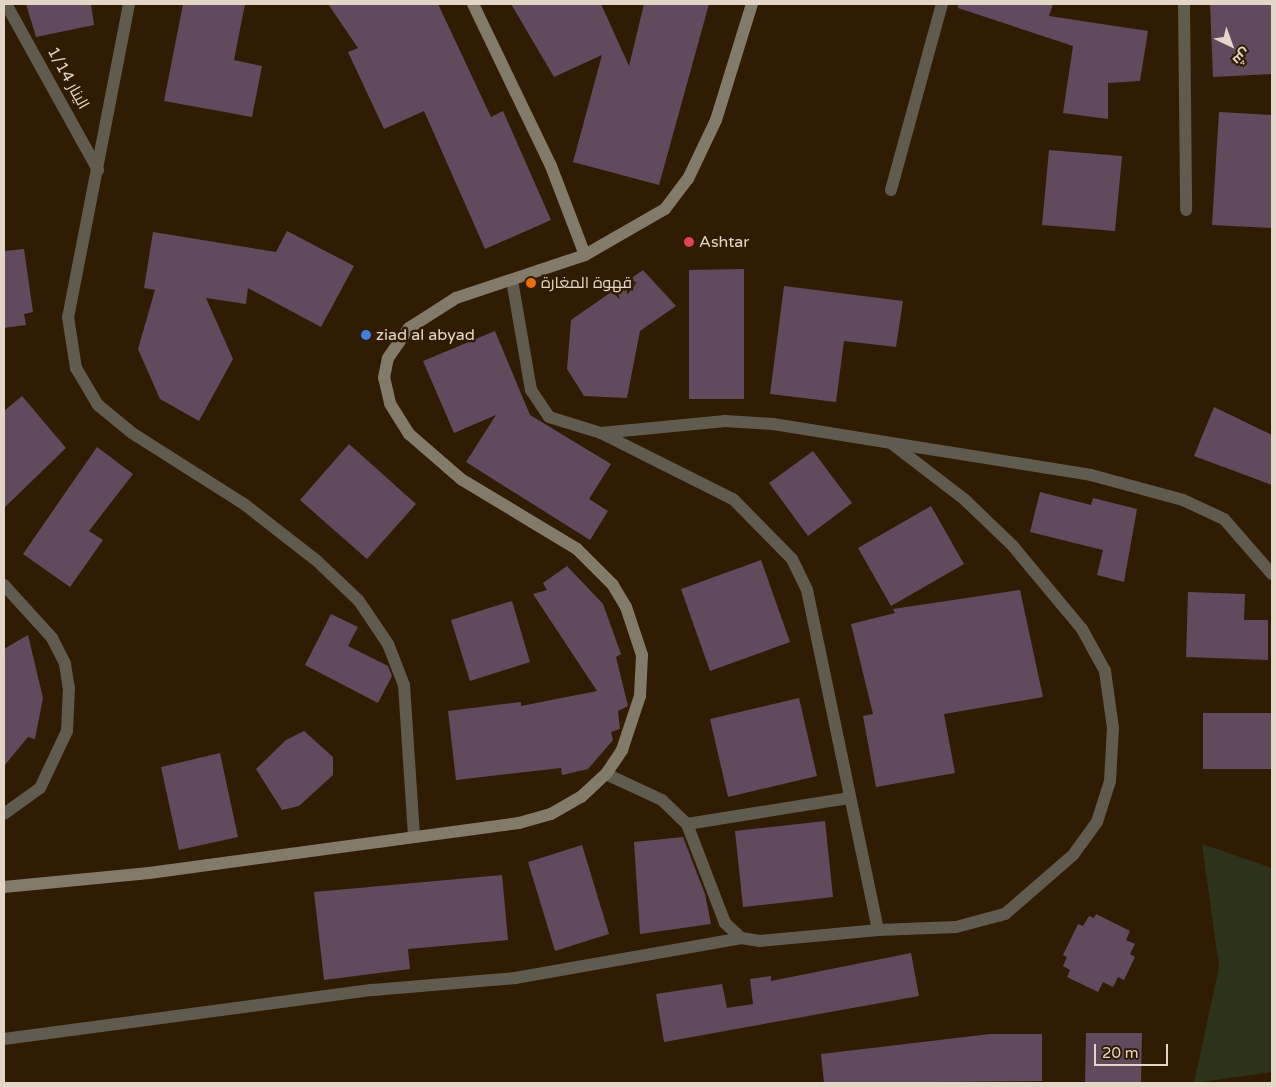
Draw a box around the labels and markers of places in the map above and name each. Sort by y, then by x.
place label: Ashtar [699,232,749,252]
marker: Ashtar [683,236,695,248]
place label: قهوة المغارة [541,273,632,293]
marker: قهوة المغارة [525,277,537,289]
place label: ziad al abyad [376,325,475,345]
marker: ziad al abyad [360,329,372,341]

